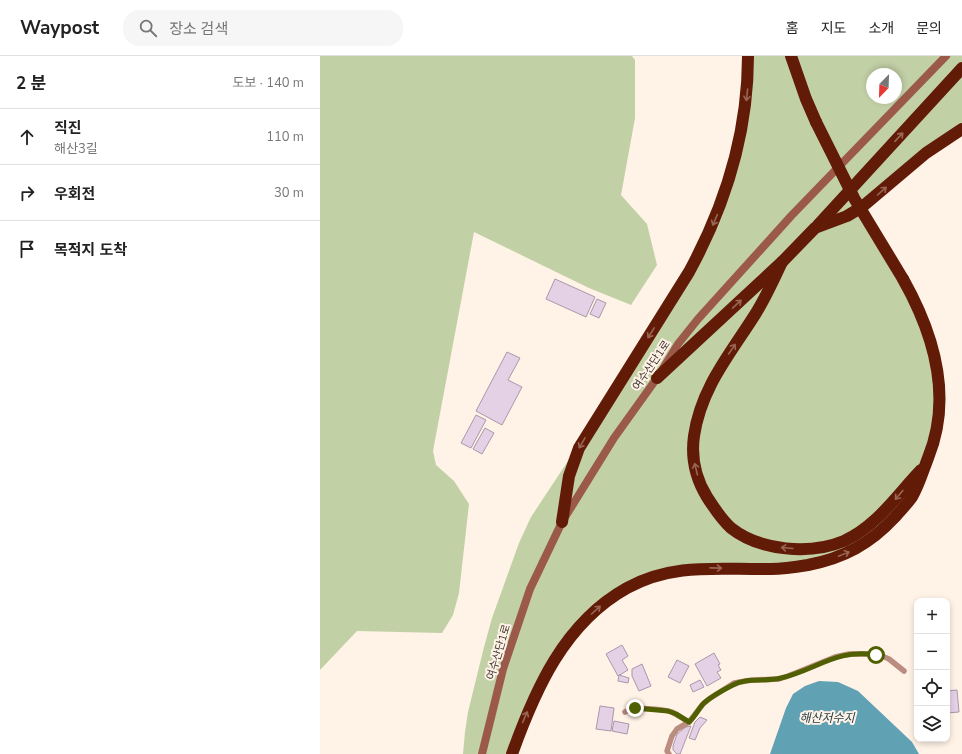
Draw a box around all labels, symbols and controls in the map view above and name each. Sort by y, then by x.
search box [123,10,403,46]
text: Waypost [20,15,99,41]
icon: search [137,17,159,39]
text: 장소 검색 [169,19,228,39]
text: 홈 [786,19,799,38]
text: 지도 [821,19,846,38]
text: 소개 [868,19,894,38]
text: 문의 [916,19,942,38]
north arrow [866,68,902,104]
text: 2 분 [16,72,46,95]
text: 도보 · 140 m [233,74,304,92]
one-way arrow [743,88,750,101]
text: 직진 [54,118,82,138]
icon: ahead [16,126,38,148]
text: 110 m [266,128,304,146]
one-way arrow [894,132,903,142]
text: 해산3길 [54,140,98,158]
icon: right [16,182,38,204]
text: 우회전 [54,184,95,204]
text: 30 m [274,184,304,202]
one-way arrow [876,187,887,196]
one-way arrow [711,214,718,226]
icon: arrive [16,238,38,260]
text: 목적지 도착 [54,240,127,260]
one-way arrow [731,300,741,309]
one-way arrow [646,327,654,339]
street label: 여수산단1로 [629,337,674,393]
one-way arrow [728,343,736,354]
one-way arrow [577,437,585,449]
one-way arrow [692,463,699,476]
one-way arrow [895,489,903,500]
one-way arrow [781,544,794,552]
one-way arrow [837,550,849,558]
one-way arrow [709,564,722,572]
map controls [914,598,950,742]
button: + [914,598,950,634]
one-way arrow [591,606,601,615]
street label: 여수산단1로 [483,623,514,682]
button: − [914,634,950,670]
route start [867,646,885,664]
button: locate [914,670,950,706]
route end [626,699,644,717]
button: layers [914,706,950,742]
water label: 해산저수지 [799,710,856,726]
one-way arrow [522,712,530,724]

